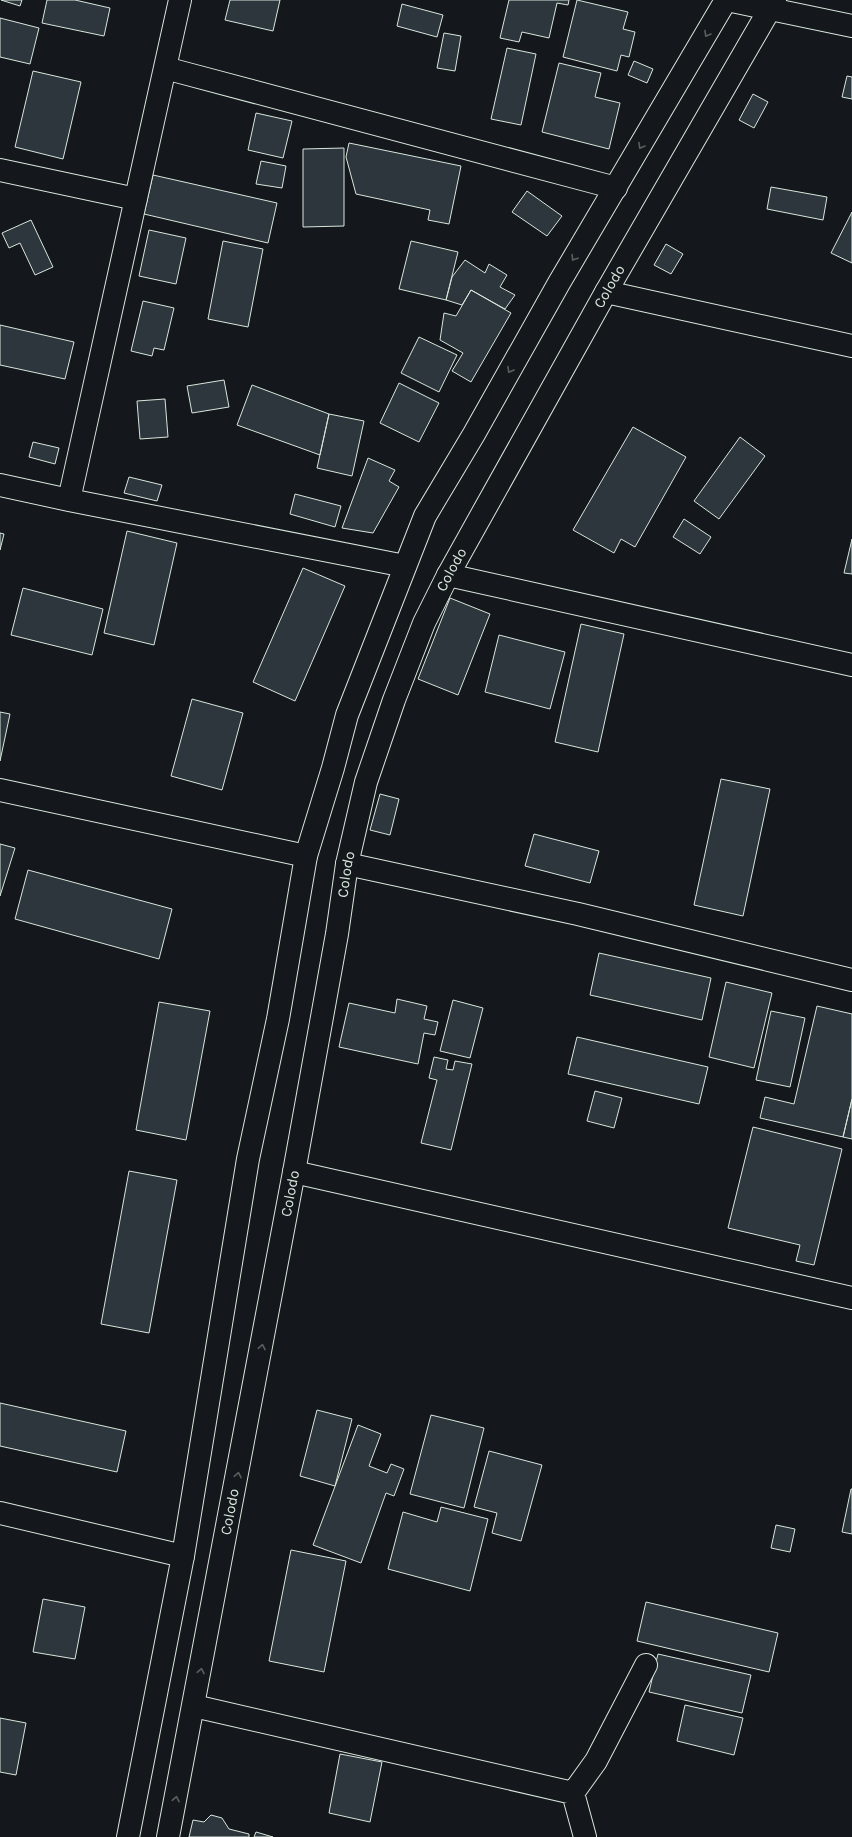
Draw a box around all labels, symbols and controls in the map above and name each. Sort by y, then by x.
one-way arrow [704,30,711,37]
one-way arrow [638,142,645,149]
one-way arrow [572,253,579,260]
street label: Colodo [590,262,629,311]
one-way arrow [507,366,514,373]
street label: Colodo [432,544,470,594]
street label: Colodo [333,849,359,899]
street label: Colodo [277,1169,303,1218]
one-way arrow [257,1344,265,1350]
one-way arrow [233,1471,241,1478]
street label: Colodo [216,1487,243,1537]
one-way arrow [196,1668,204,1674]
one-way arrow [171,1796,179,1802]

